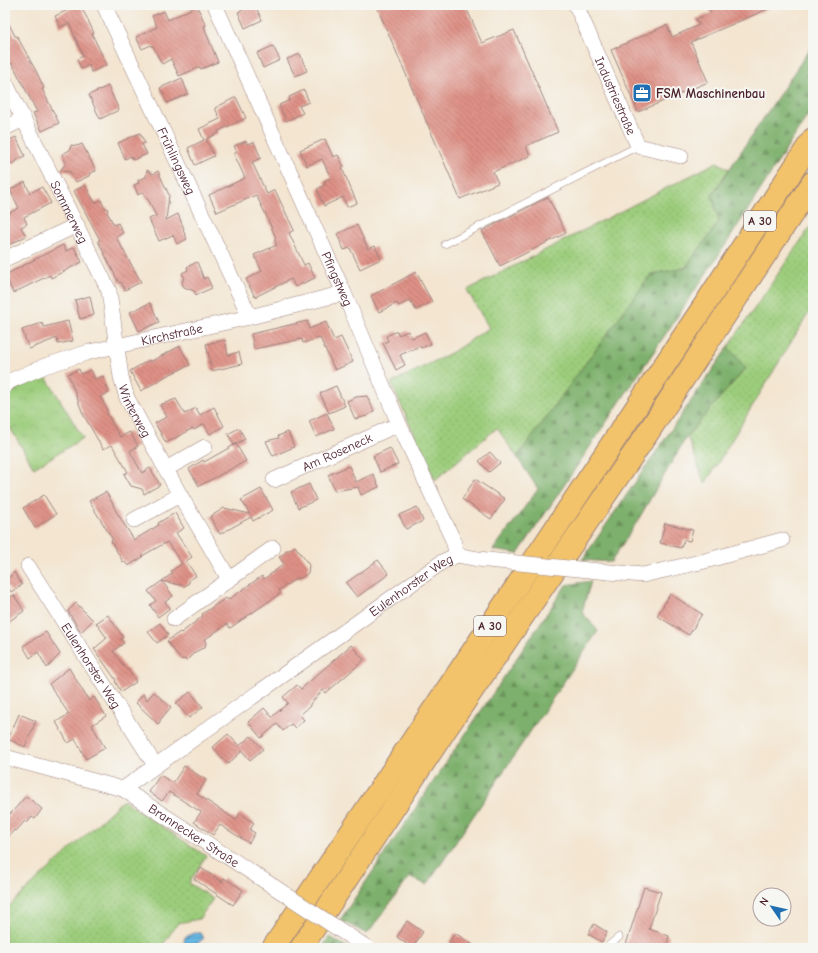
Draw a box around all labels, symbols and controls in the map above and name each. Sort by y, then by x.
street label: Industriestraße [592,54,639,138]
office icon: FSM Maschinenbau [631,82,653,104]
place label: FSM Maschinenbau [656,86,765,101]
street label: Frühlingsweg [154,125,199,197]
street label: Sommerweg [47,178,91,246]
road number: A 30 [744,211,776,231]
street label: Pfingstweg [318,249,356,309]
street label: Kirchstraße [140,320,204,348]
street label: Winterweg [116,383,154,440]
street label: Am Roseneck [300,430,375,474]
street label: Eulenhorster Weg [366,551,455,619]
road number: A 30 [474,616,506,636]
street label: Eulenhorster Weg [58,620,124,711]
street label: Brannecker Straße [146,801,242,871]
north arrow [752,887,792,927]
text: N [757,895,772,908]

